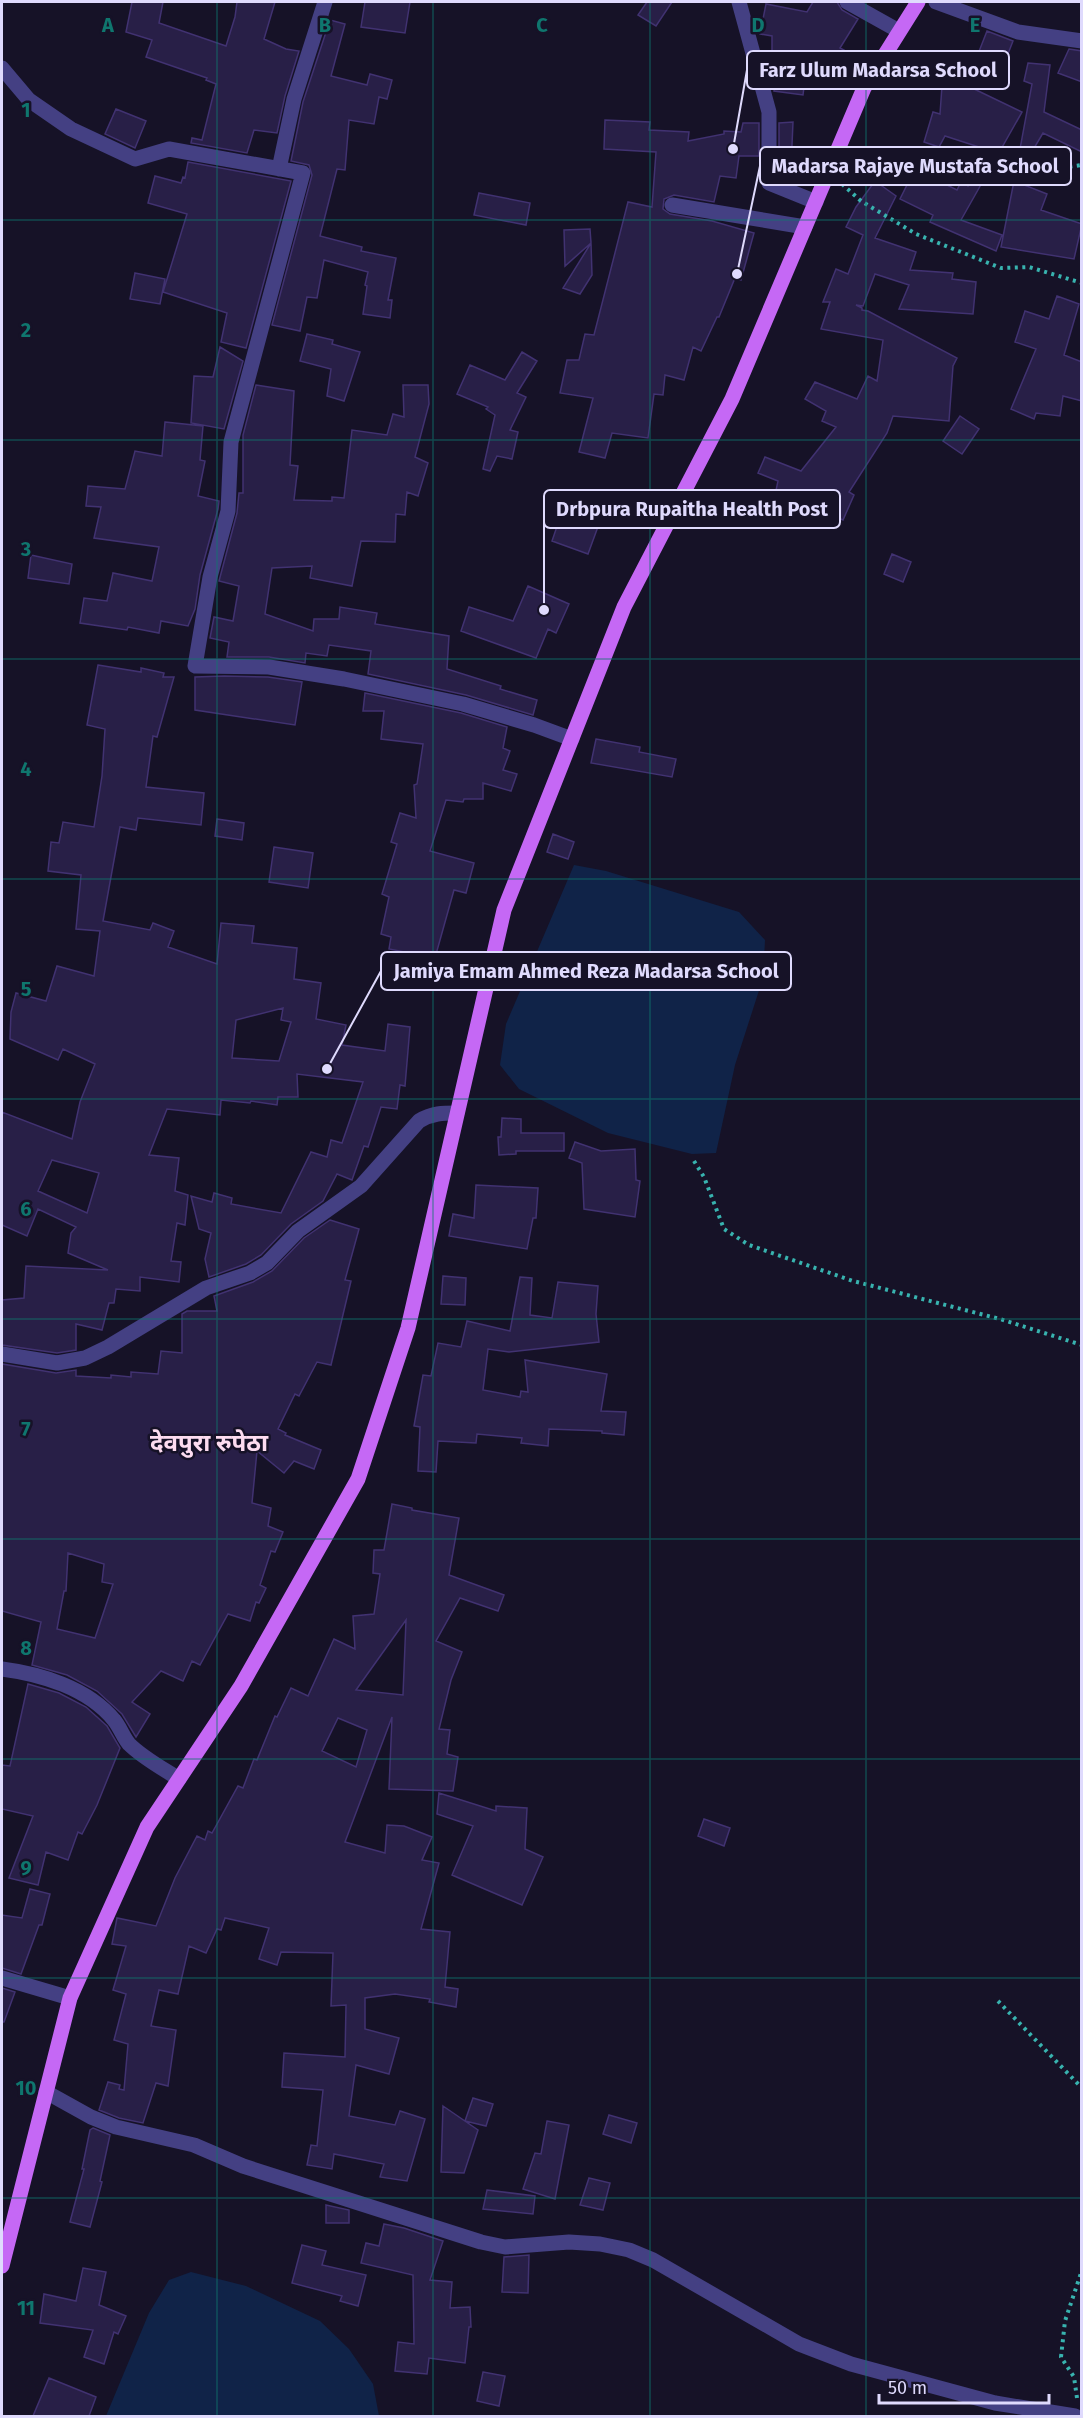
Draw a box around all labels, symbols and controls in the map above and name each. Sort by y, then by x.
text: A [101,13,115,37]
text: B [319,13,331,37]
text: C [536,13,548,37]
text: D [751,13,765,37]
text: E [970,13,980,37]
callout: Farz Ulum Madarsa School [747,51,1009,89]
text: Farz Ulum Madarsa School [759,58,997,82]
text: 1 [21,98,31,122]
callout: Madarsa Rajaye Mustafa School [760,147,1071,185]
text: Madarsa Rajaye Mustafa School [771,154,1059,178]
text: 2 [21,318,31,342]
callout: Drbpura Rupaitha Health Post [544,490,840,528]
text: Drbpura Rupaitha Health Post [556,497,828,521]
text: 3 [20,537,31,561]
text: 4 [20,757,32,781]
callout: Jamiya Emam Ahmed Reza Madarsa School [381,952,791,990]
text: Jamiya Emam Ahmed Reza Madarsa School [392,959,779,983]
text: 5 [21,977,32,1001]
text: 6 [20,1197,32,1221]
text: 7 [21,1417,31,1441]
district label: देवपुरा रुपेठा [150,1429,269,1458]
text: 8 [20,1636,32,1660]
text: 9 [20,1856,32,1880]
text: 10 [16,2076,36,2100]
text: 11 [17,2296,35,2320]
scale bar [879,2367,1048,2405]
text: 50 m [888,2377,927,2399]

